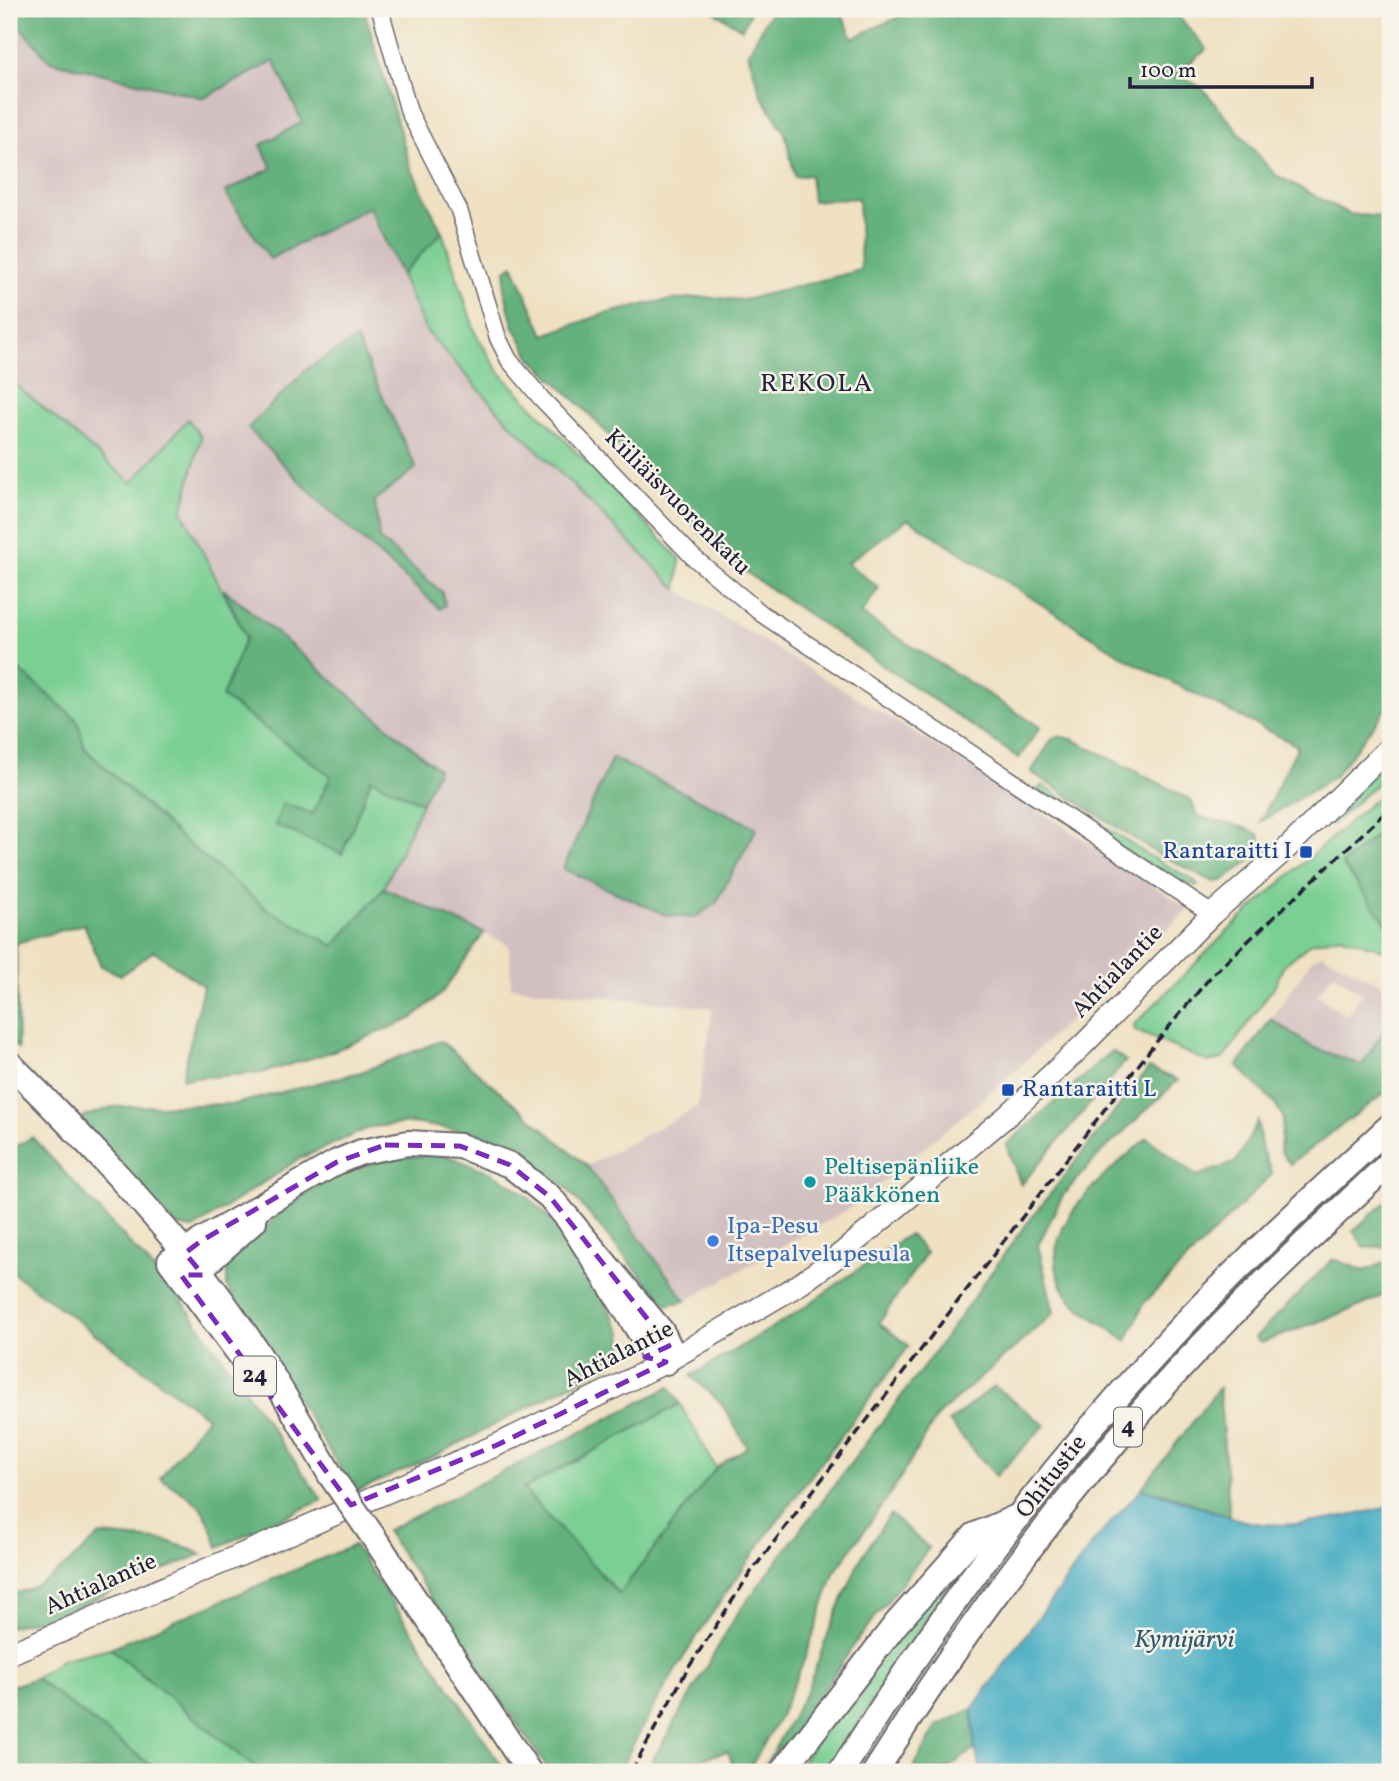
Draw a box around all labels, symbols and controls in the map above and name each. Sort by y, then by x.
scale bar [1130,46,1312,90]
text: 100 m [1140,57,1197,86]
district label: REKOLA [760,366,874,402]
street label: Kiiliäisvuorenkatu [596,422,758,584]
place label: Rantaraitti I [1163,835,1292,869]
marker: Rantaraitti I [1298,844,1314,860]
street label: Ahtialantie [1064,917,1172,1027]
place label: Rantaraitti L [1022,1073,1156,1107]
marker: Rantaraitti L [1000,1082,1016,1098]
place label: Peltisepänliike Pääkkönen [824,1151,979,1213]
marker: Peltisepänliike Pääkkönen [802,1174,818,1190]
place label: Ipa-Pesu Itsepalvelupesula [727,1210,911,1272]
marker: Ipa-Pesu Itsepalvelupesula [705,1233,721,1249]
street label: Ahtialantie [558,1313,680,1397]
road number: 24 [234,1357,276,1396]
road number: 4 [1114,1408,1142,1446]
street label: Ohitustie [1008,1428,1096,1526]
street label: Ahtialantie [40,1545,162,1625]
water label: Kymijärvi [1134,1622,1235,1658]

